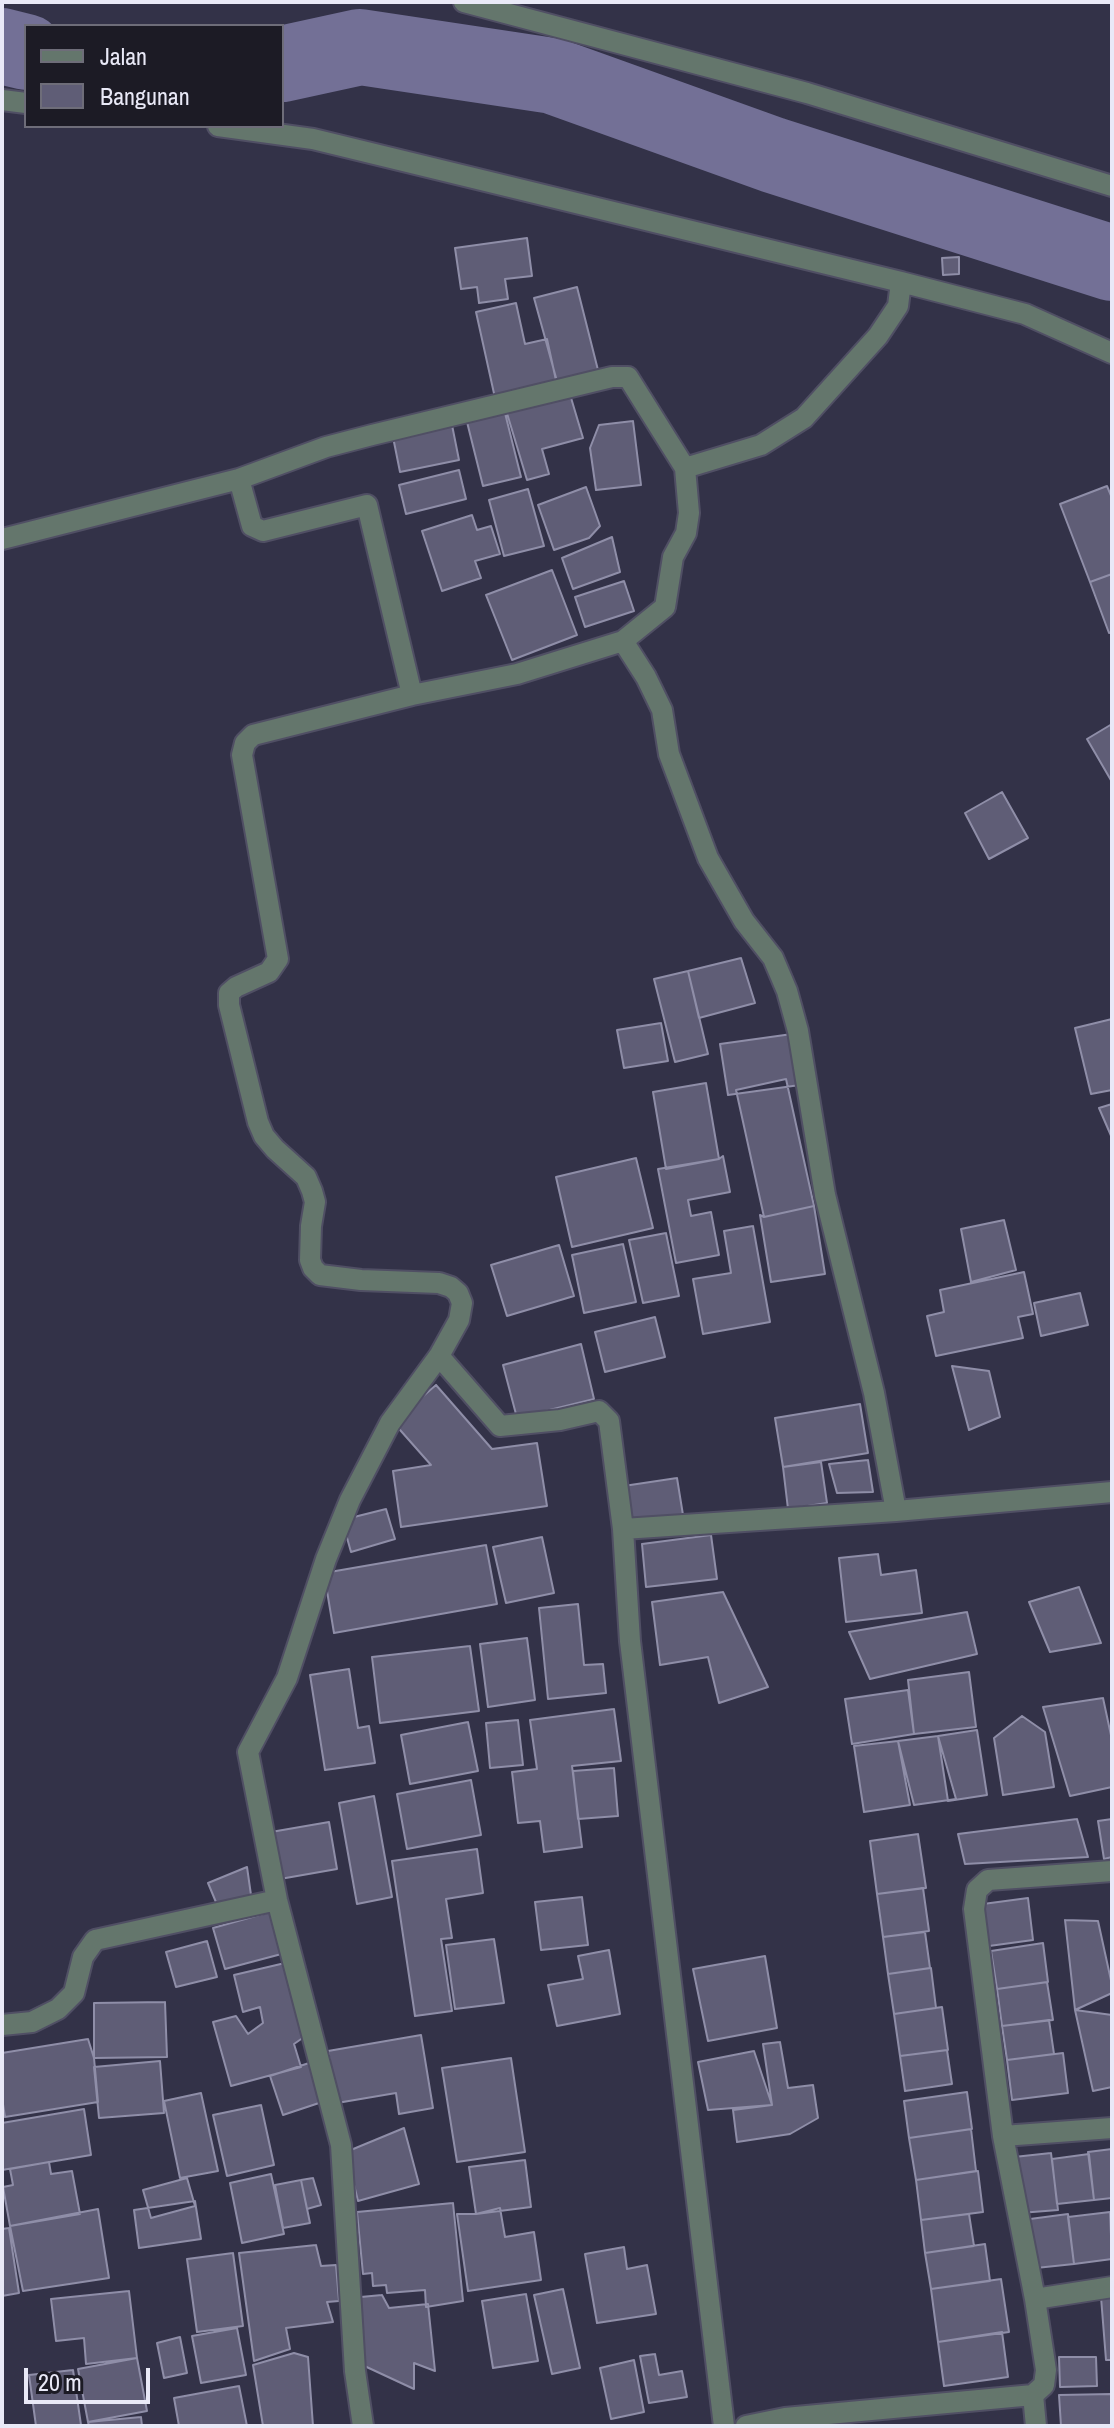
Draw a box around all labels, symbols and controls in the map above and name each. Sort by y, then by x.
legend [24,24,284,128]
text: Jalan [100,40,147,72]
text: Bangunan [100,80,190,112]
scale bar [28,2352,154,2402]
text: 20 m [38,2366,82,2398]

